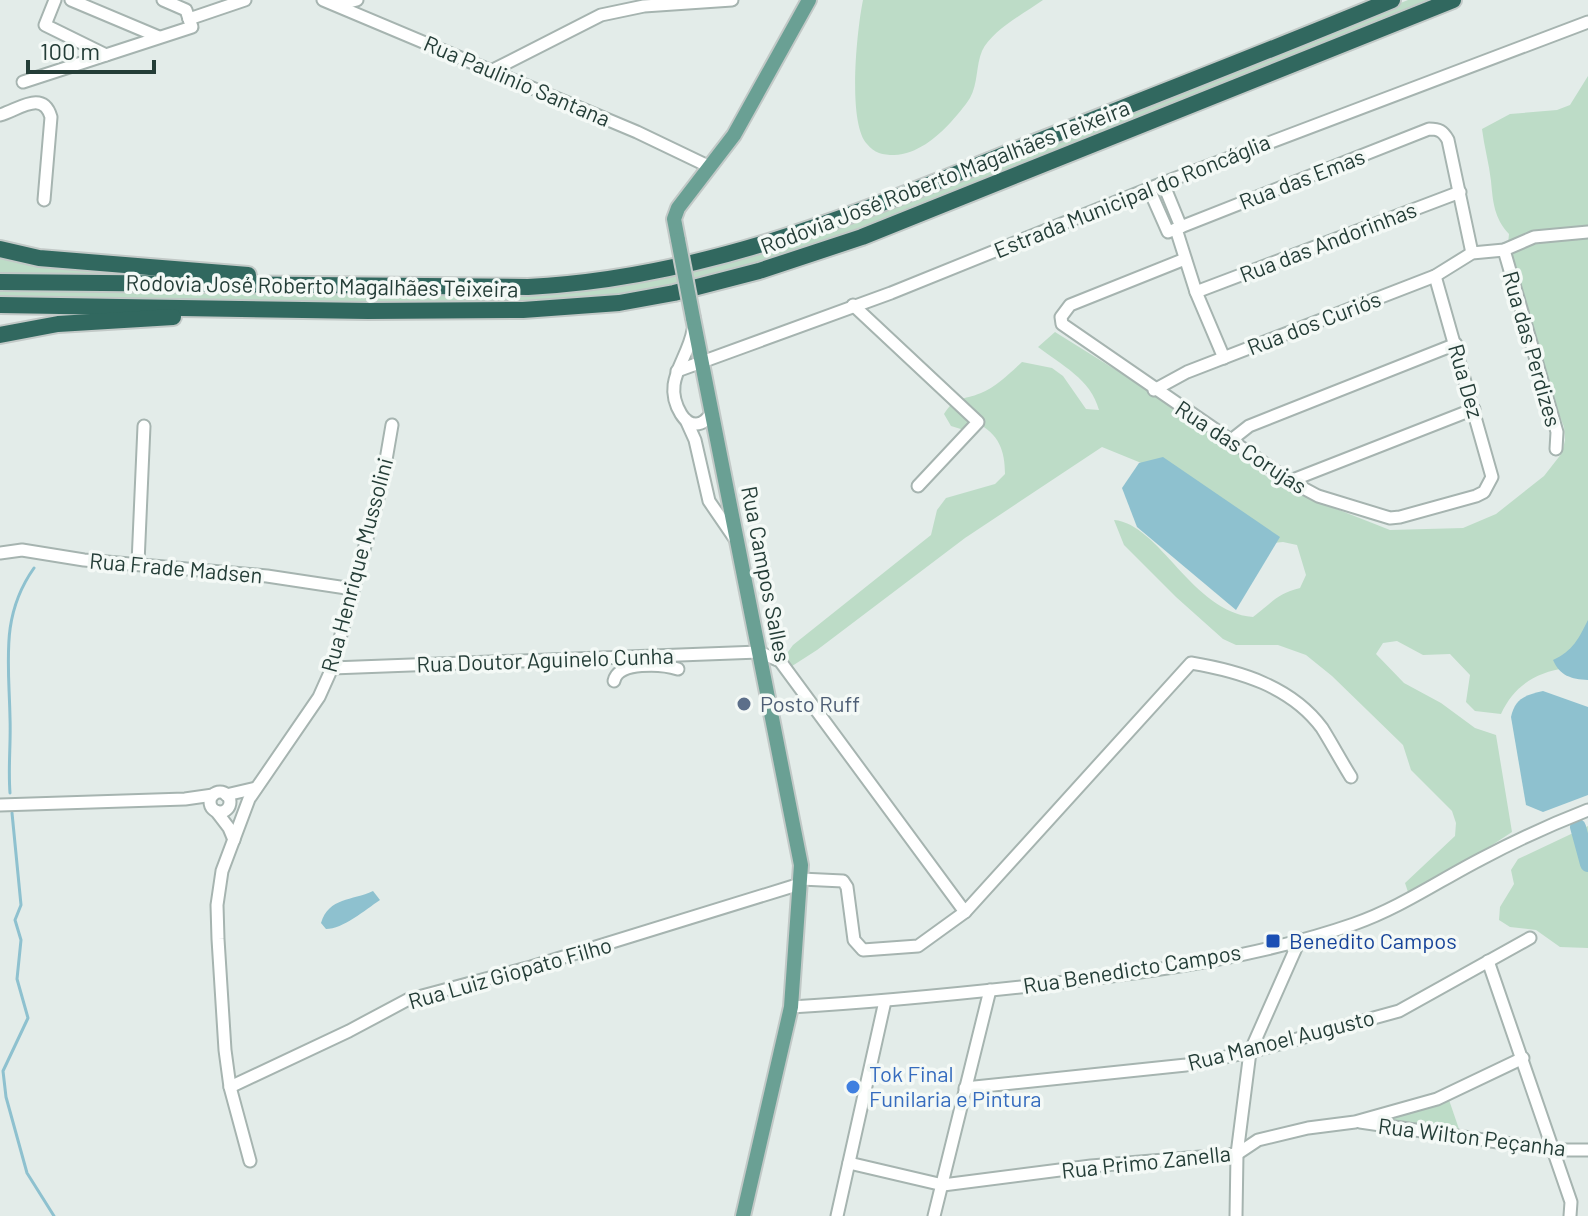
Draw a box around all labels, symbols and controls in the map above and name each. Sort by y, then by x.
scale bar [28,24,154,74]
street label: Rua Paulinio Santana [420,29,614,131]
text: 100 m [40,36,100,65]
street label: Rodovia José Roberto Magalhães Teixeira [757,94,1133,259]
street label: Estrada Municipal do Roncáglia [990,128,1273,262]
street label: Rua das Emas [1235,142,1368,214]
street label: Rua das Andorinhas [1236,195,1420,287]
street label: Rua das Perdizes [1498,268,1568,430]
street label: Rodovia José Roberto Magalhães Teixeira [125,269,519,301]
street label: Rua dos Curiós [1243,285,1384,359]
street label: Rua Dez [1444,341,1490,421]
street label: Rua das Corujas [1171,394,1312,498]
street label: Rua Henrique Mussolini [315,455,397,675]
street label: Rua Campos Salles [737,484,797,664]
street label: Rua Frade Madsen [88,546,264,588]
street label: Rua Doutor Aguinelo Cunha [416,642,674,676]
place label: Posto Ruff [760,690,860,716]
marker: Posto Ruff [735,695,753,713]
place label: Benedito Campos [1289,927,1457,953]
street label: Rua Luiz Giopato Filho [405,931,614,1014]
marker: Benedito Campos [1264,932,1282,950]
street label: Rua Benedicto Campos [1021,938,1243,998]
street label: Rua Manoel Augusto [1185,1003,1377,1075]
place label: Tok Final Funilaria e Pintura [869,1060,1042,1111]
marker: Tok Final Funilaria e Pintura [844,1078,862,1096]
street label: Rua Wilton Peçanha [1377,1112,1567,1160]
street label: Rua Primo Zanella [1060,1139,1232,1183]

